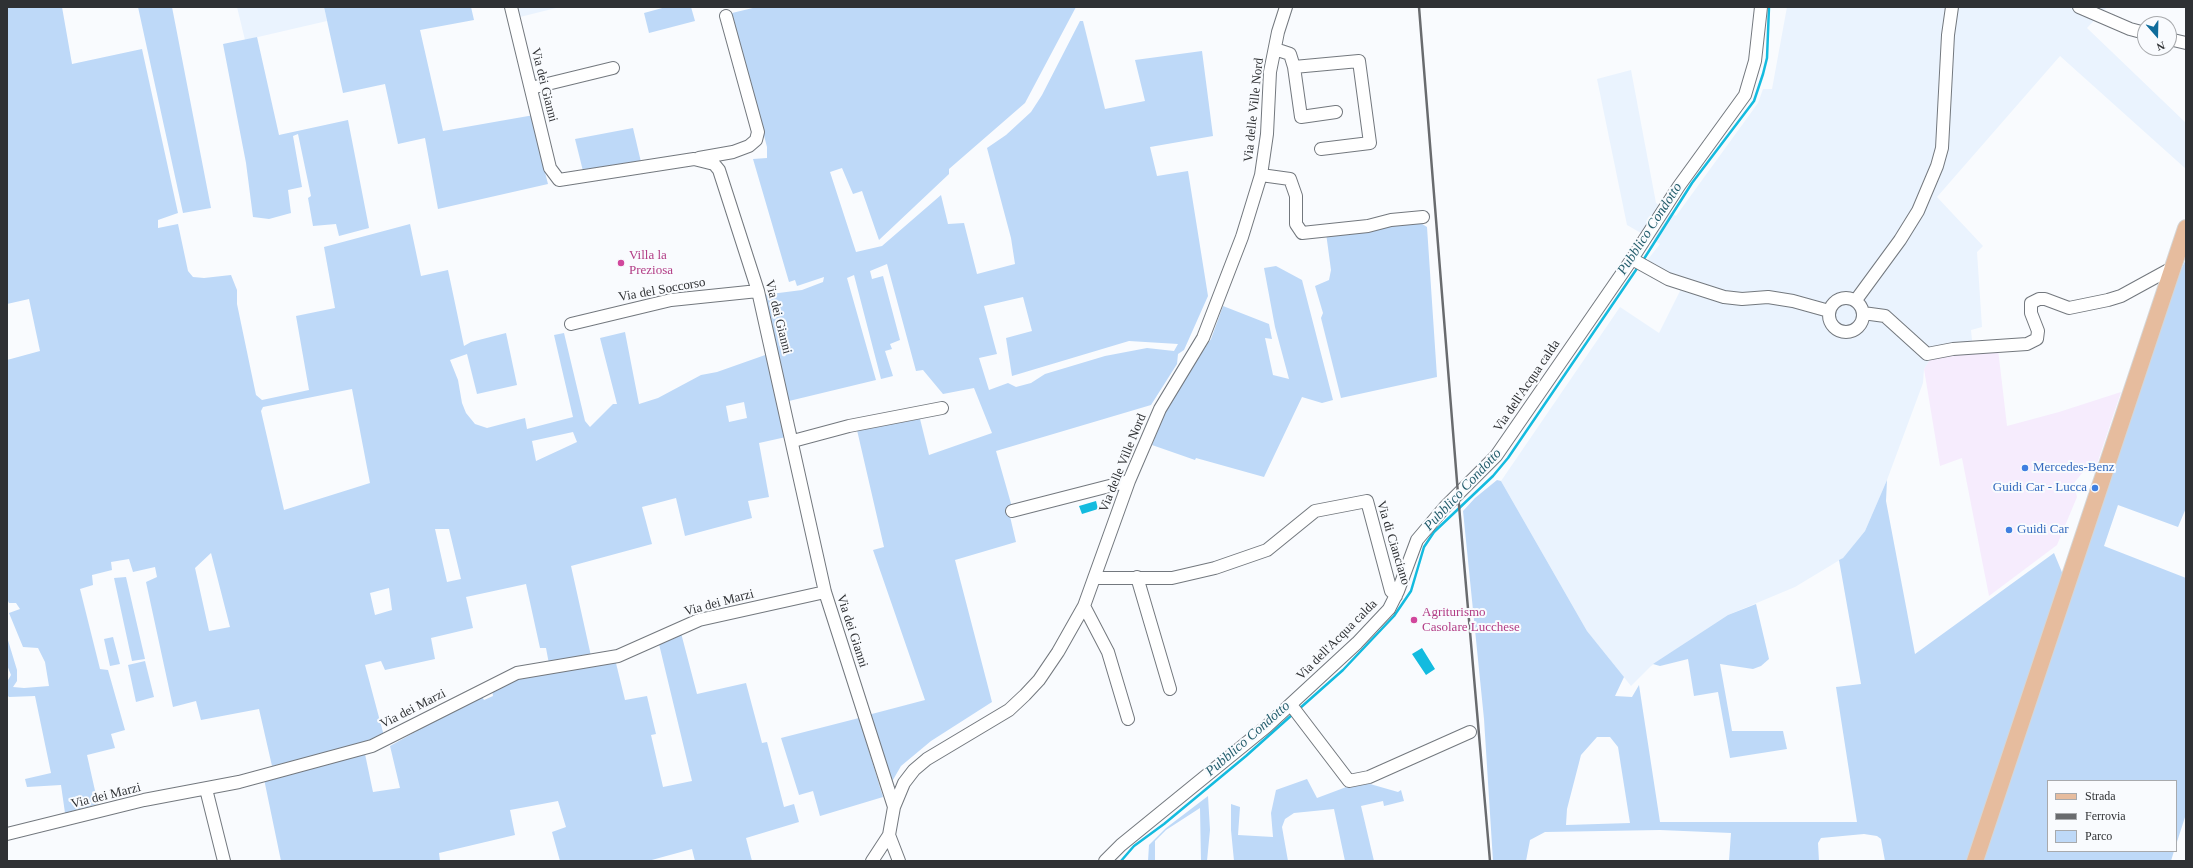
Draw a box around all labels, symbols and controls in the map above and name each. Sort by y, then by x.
north arrow [2137,16,2177,56]
text: N [2155,39,2167,53]
street label: Via dei Gianni [527,46,561,124]
street label: Via delle Ville Nord [1241,57,1267,163]
water label: Pubblico Condotto [1614,180,1686,278]
place label: Villa la Preziosa [629,248,673,279]
marker: Villa la Preziosa [616,258,626,268]
street label: Via del Soccorso [617,275,707,305]
street label: Via dei Gianni [761,278,795,356]
street label: Via dell'Acqua calda [1490,337,1564,435]
street label: Via delle Ville Nord [1096,411,1150,515]
water label: Pubblico Condotto [1421,445,1505,535]
place label: Mercedes-Benz [2033,460,2115,476]
marker: Mercedes-Benz [2020,463,2030,473]
place label: Guidi Car - Lucca [1993,480,2087,496]
marker: Guidi Car - Lucca [2090,483,2100,493]
street label: Via di Cianciano [1373,499,1413,587]
place label: Guidi Car [2017,522,2069,538]
marker: Guidi Car [2004,525,2014,535]
street label: Via dei Marzi [682,586,756,620]
street label: Via dei Gianni [833,593,871,669]
street label: Via dell'Acqua calda [1293,596,1381,684]
place label: Agriturismo Casolare Lucchese [1422,605,1520,636]
marker: Agriturismo Casolare Lucchese [1409,615,1419,625]
street label: Via dei Marzi [378,686,448,732]
water label: Pubblico Condotto [1202,698,1294,780]
street label: Via dei Marzi [69,780,143,812]
legend [2047,780,2177,852]
text: Strada [2085,789,2116,803]
text: Ferrovia [2085,809,2126,823]
text: Parco [2085,829,2112,843]

